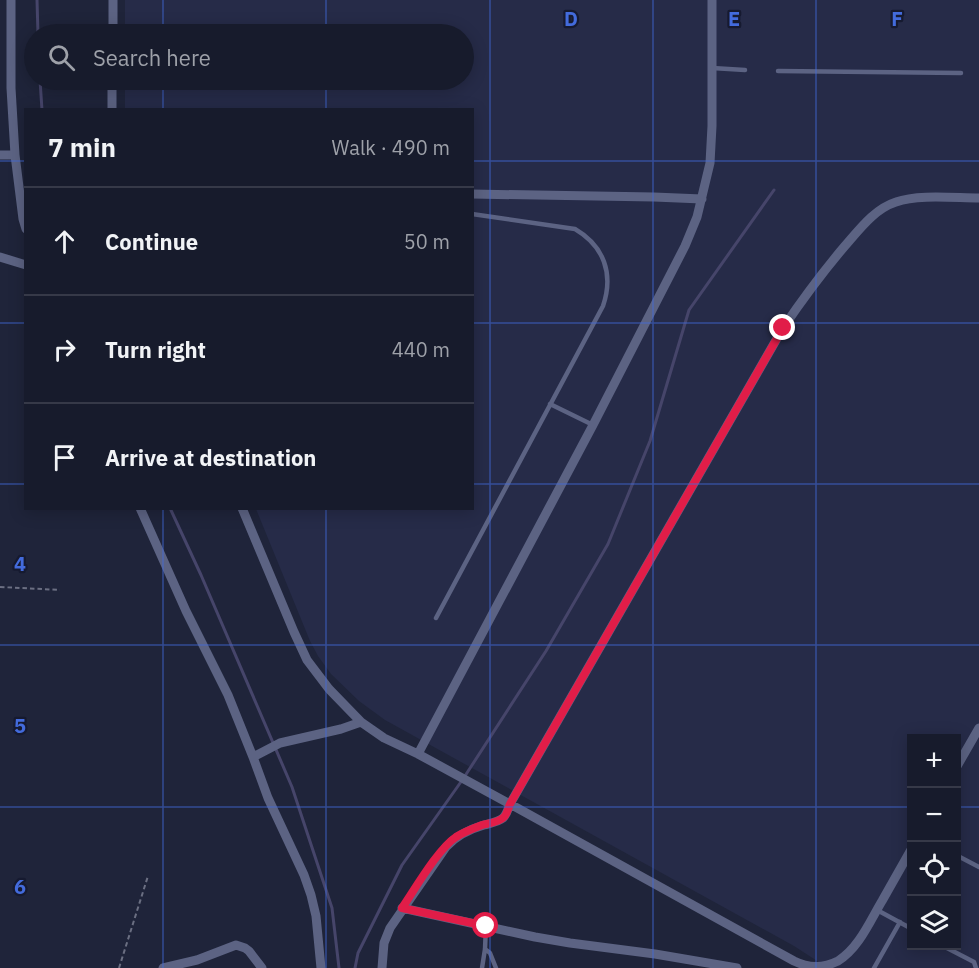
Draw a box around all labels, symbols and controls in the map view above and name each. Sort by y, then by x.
text: D [564,5,578,32]
text: E [728,5,740,32]
text: F [891,5,903,32]
search box [24,24,474,90]
icon: search [45,41,78,74]
text: Search here [93,43,211,72]
text: 7 min [48,130,116,164]
text: Walk · 490 m [332,134,450,161]
icon: ahead [48,225,81,258]
text: Continue [105,227,198,256]
text: 50 m [404,228,450,255]
route end [769,314,795,340]
icon: right [48,333,81,366]
text: Turn right [105,335,206,364]
text: 440 m [392,336,450,363]
icon: arrive [48,441,81,474]
text: Arrive at destination [105,443,316,472]
text: 4 [14,550,26,577]
text: 5 [14,712,26,739]
map controls [907,734,961,950]
button: + [907,734,961,788]
button: − [907,788,961,842]
button: locate [907,842,961,896]
text: 6 [14,873,26,900]
button: layers [907,896,961,950]
route start [472,912,498,938]

